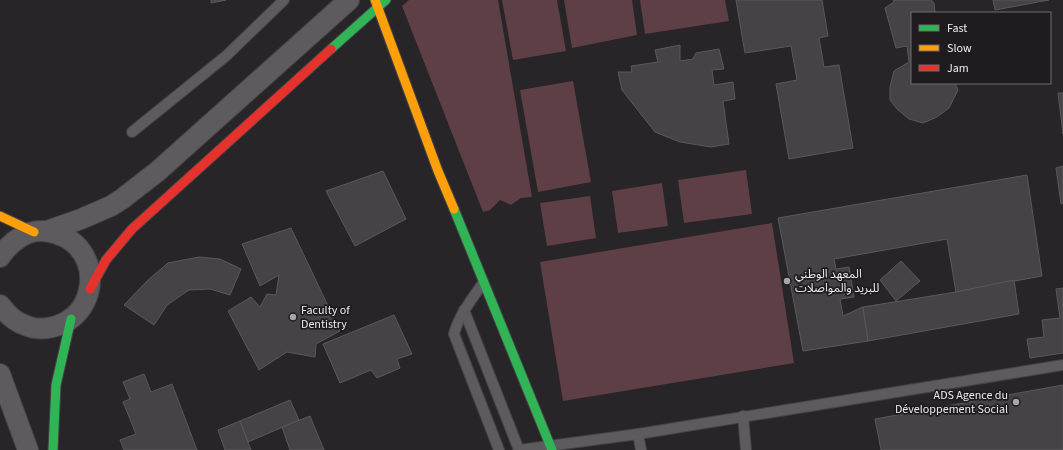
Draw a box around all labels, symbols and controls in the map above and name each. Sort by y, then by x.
legend [911,12,1051,84]
text: Fast [947,20,967,37]
text: Slow [947,40,972,57]
text: Jam [947,60,969,77]
place label: المعهد الوطني للبريد والمواصلات [795,266,879,297]
marker: المعهد الوطني للبريد والمواصلات [782,276,792,286]
place label: Faculty of Dentistry [301,302,350,333]
marker: Faculty of Dentistry [288,312,298,322]
place label: ADS Agence du Développement Social [895,387,1008,418]
marker: ADS Agence du Développement Social [1011,397,1021,407]

